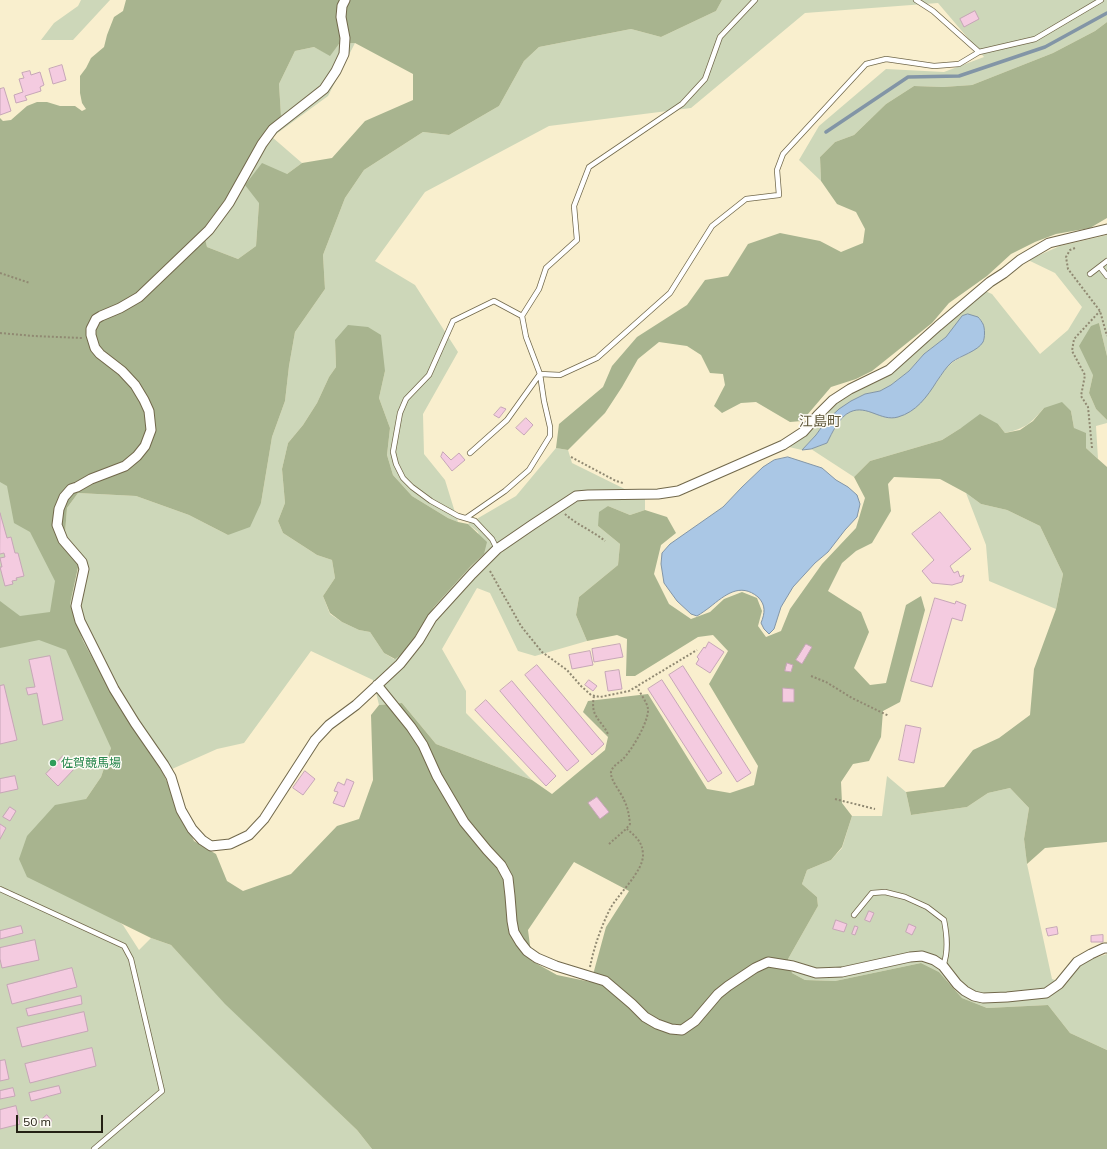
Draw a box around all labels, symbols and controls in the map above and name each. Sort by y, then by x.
district label: 江島町 [799,414,841,430]
place label: 佐賀競馬場 [61,756,121,770]
marker: 佐賀競馬場 [48,758,58,768]
scale bar [18,1107,105,1133]
text: 50 m [23,1114,51,1129]

